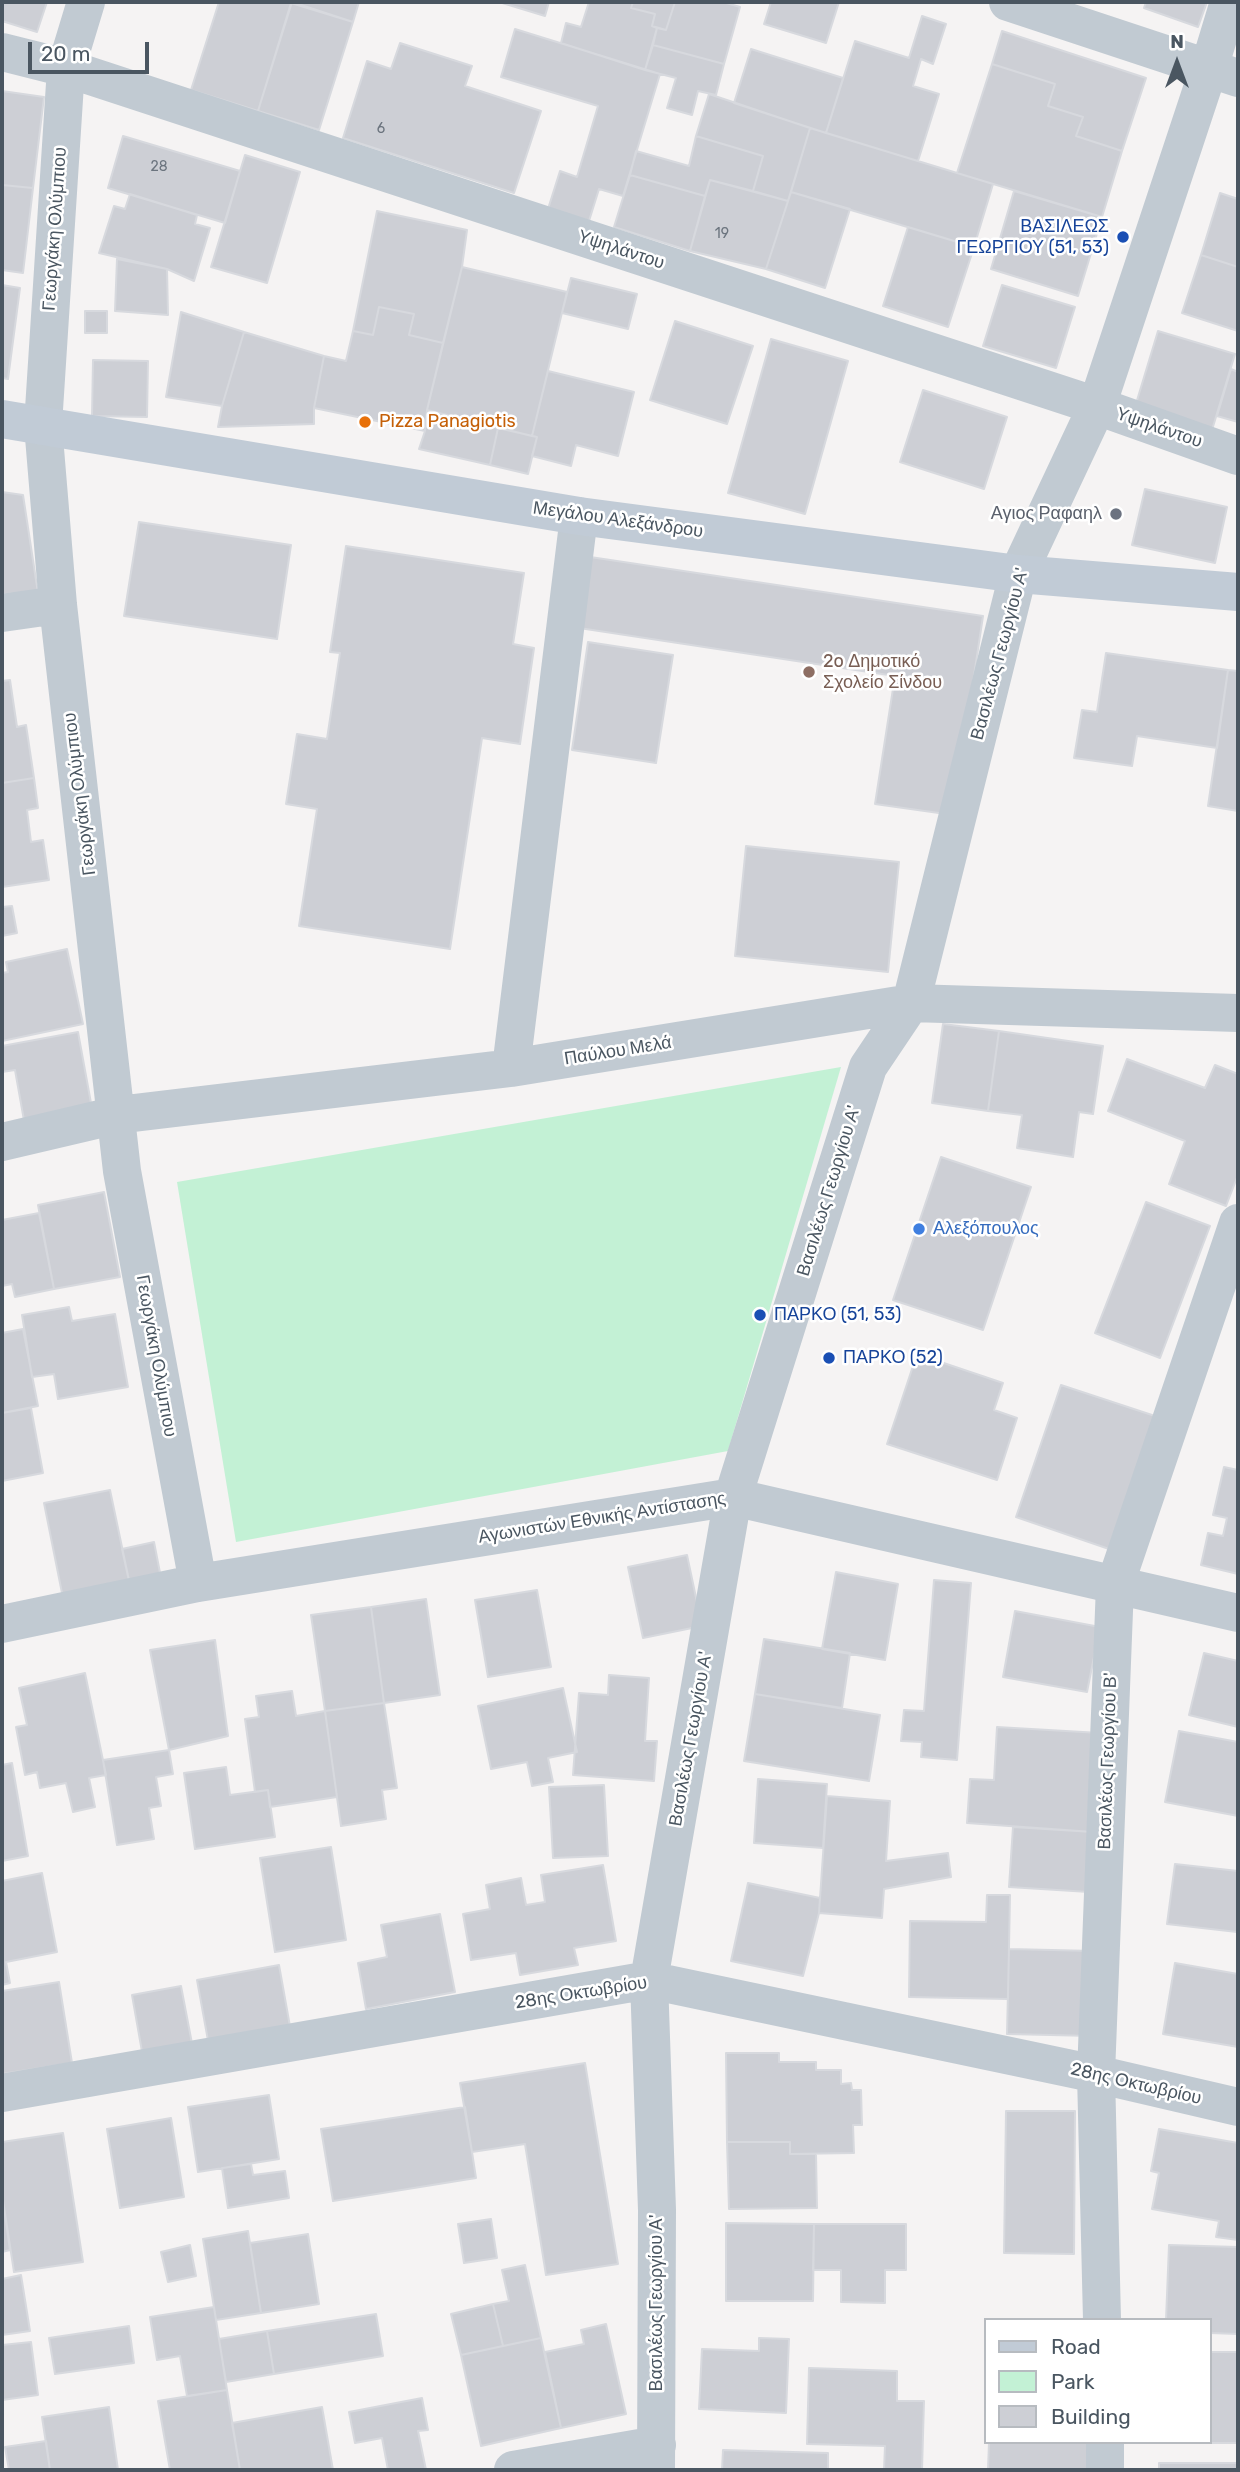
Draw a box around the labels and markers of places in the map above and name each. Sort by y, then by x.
place label: ΒΑΣΙΛΕΩΣ ΓΕΩΡΓΙΟΥ (51, 53) [956,216,1109,258]
marker: ΒΑΣΙΛΕΩΣ ΓΕΩΡΓΙΟΥ (51, 53) [1115,229,1131,245]
place label: Pizza Panagiotis [379,411,516,433]
marker: Pizza Panagiotis [357,414,373,430]
place label: Αγιος Ραφαηλ [991,503,1102,525]
marker: Αγιος Ραφαηλ [1108,506,1124,522]
place label: 2o Δημοτικό Σχολείο Σίνδου [823,651,942,694]
marker: 2o Δημοτικό Σχολείο Σίνδου [801,664,817,680]
place label: Αλεξόπουλος [933,1218,1039,1240]
marker: Αλεξόπουλος [911,1221,927,1237]
place label: ΠΑΡΚΟ (51, 53) [774,1304,901,1326]
marker: ΠΑΡΚΟ (51, 53) [752,1307,768,1323]
place label: ΠΑΡΚΟ (52) [843,1347,943,1369]
marker: ΠΑΡΚΟ (52) [821,1350,837,1366]

